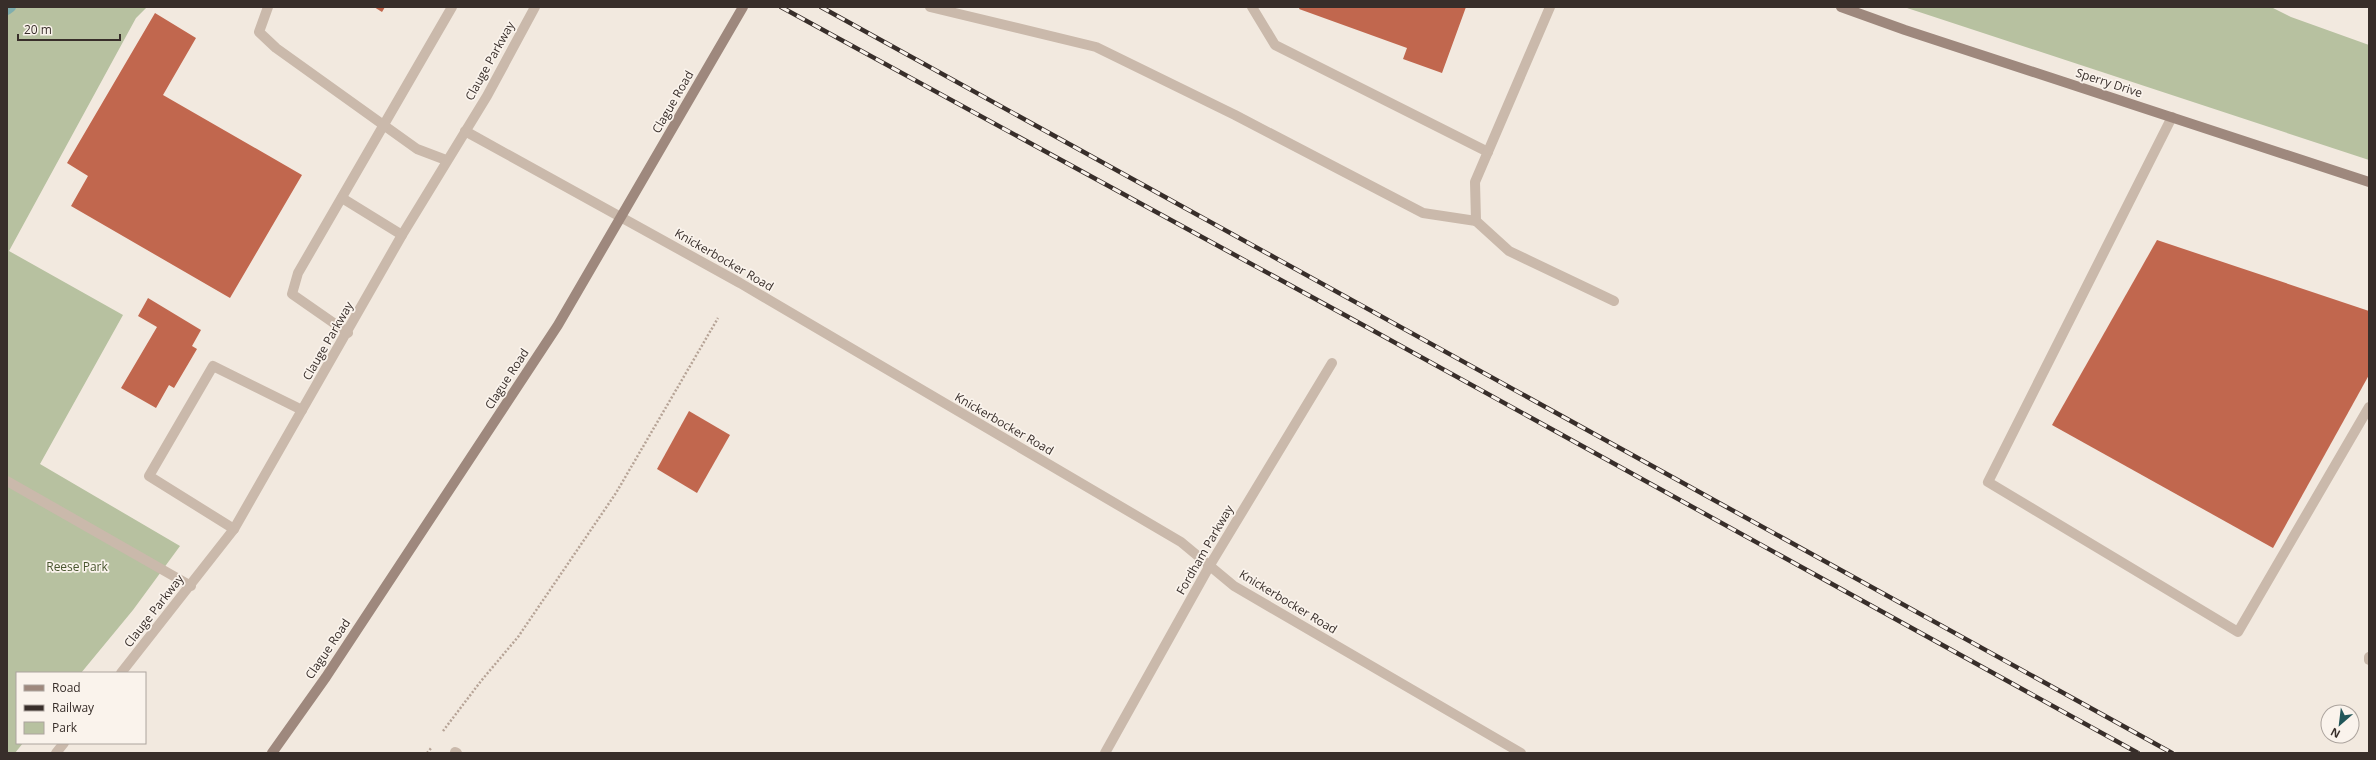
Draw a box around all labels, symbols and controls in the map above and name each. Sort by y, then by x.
scale bar [18,16,120,42]
street label: Clauge Parkway [461,17,519,103]
text: 20 m [24,21,52,38]
street label: Sperry Drive [2074,64,2145,101]
street label: Clague Road [648,67,697,136]
street label: Knickerbocker Road [672,224,777,295]
street label: Clauge Parkway [298,298,357,383]
street label: Clague Road [480,345,533,413]
street label: Knickerbocker Road [952,388,1057,459]
street label: Fordham Parkway [1172,501,1238,598]
park label: Reese Park [46,558,108,575]
street label: Knickerbocker Road [1236,566,1340,638]
street label: Clauge Parkway [120,570,188,651]
street label: Clague Road [301,615,354,682]
legend [16,672,146,744]
text: Road [52,679,81,696]
text: Railway [52,699,95,716]
north arrow [2320,704,2360,744]
text: Park [52,719,78,736]
text: N [2328,725,2343,742]

